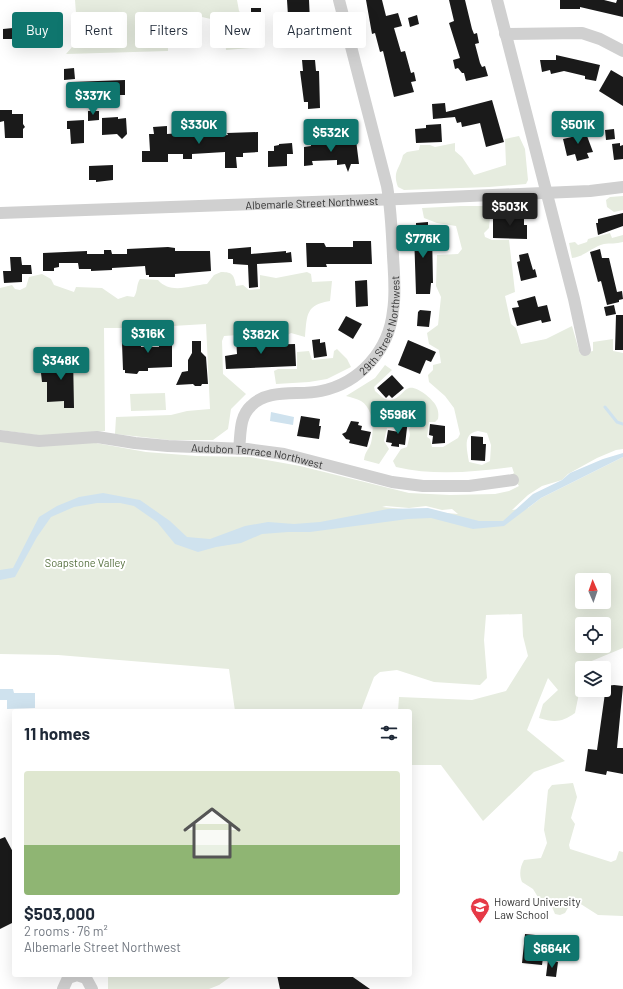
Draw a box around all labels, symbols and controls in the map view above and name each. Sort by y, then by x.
chip: Buy [12,12,63,48]
chip: Rent [71,12,127,48]
chip: Filters [135,12,202,48]
chip: New [210,12,265,48]
chip: Apartment [273,12,366,48]
pin: $337K [65,82,121,116]
text: $337K [75,87,111,103]
pin: $330K [171,111,227,145]
pin: $501K [550,111,606,145]
text: $330K [180,116,218,132]
text: $501K [561,116,595,132]
pin: $532K [303,119,359,153]
text: $532K [313,124,349,140]
street label: Albemarle Street Northwest [245,193,378,211]
pin: $503K [482,193,538,227]
text: $503K [491,198,529,214]
pin: $776K [395,225,451,259]
text: $776K [405,230,441,246]
street label: 29th Street Northwest [356,275,401,377]
pin: $316K [120,320,176,354]
pin: $382K [233,321,289,355]
text: $316K [131,325,165,341]
text: $382K [243,326,279,342]
pin: $348K [33,347,89,381]
text: $348K [42,352,80,368]
pin: $598K [370,401,426,435]
text: $598K [380,406,416,422]
street label: Audubon Terrace Northwest [191,440,325,470]
park label: Soapstone Valley [45,556,125,569]
north arrow [575,573,611,609]
map controls [575,573,611,697]
button: locate [575,617,611,653]
button: layers [575,661,611,697]
icon: filters [378,722,400,744]
text: 11 homes [24,723,90,743]
icon: home [176,797,248,869]
place label: Howard University Law School [494,895,580,921]
school or university icon: Howard University Law School [469,896,491,924]
text: $503,000 [24,903,95,923]
text: 2 rooms · 76 m² [24,923,108,939]
pin: $664K [524,935,580,969]
text: Albemarle Street Northwest [24,939,181,955]
text: $664K [533,940,571,956]

